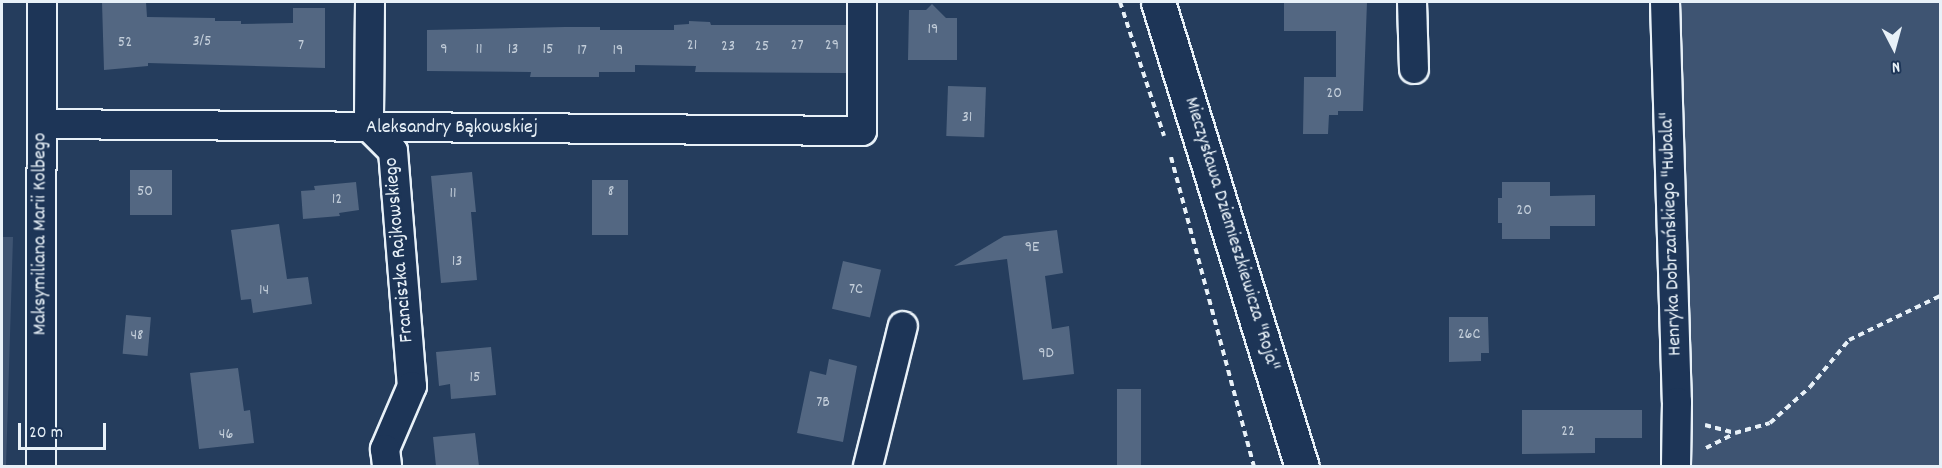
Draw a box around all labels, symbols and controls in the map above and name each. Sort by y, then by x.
north arrow [1864,18,1924,78]
house number: 19 [928,20,938,40]
house number: 3/5 [192,32,212,52]
house number: 52 [118,33,132,53]
house number: 7 [298,36,304,56]
house number: 21 [687,36,697,56]
house number: 27 [790,36,804,56]
house number: 29 [825,36,839,56]
house number: 23 [721,37,735,57]
house number: 25 [755,37,769,57]
house number: 9 [440,40,448,60]
house number: 11 [475,40,483,60]
house number: 13 [508,40,518,60]
house number: 15 [543,40,553,60]
house number: 17 [577,41,587,61]
house number: 19 [613,41,623,61]
text: N [1891,55,1901,78]
house number: 20 [1326,84,1342,104]
street label: Mieczysława Dziemieszkiewicza "Roja" [1178,94,1284,374]
house number: 31 [962,108,972,128]
street label: Henryka Dobrzańskiego "Hubala" [1656,112,1688,356]
street label: Aleksandry Bąkowskiej [366,116,538,140]
street label: Maksymiliana Marii Kolbego [29,133,53,335]
street label: Franciszka Rajkowskiego [380,156,420,344]
house number: 50 [137,182,153,202]
house number: 8 [608,182,614,202]
house number: 11 [449,184,457,204]
house number: 12 [332,190,342,210]
house number: 20 [1516,201,1532,221]
house number: 9E [1025,238,1039,258]
house number: 13 [452,252,462,272]
house number: 7C [849,280,863,300]
house number: 14 [259,281,269,301]
house number: 26C [1458,325,1480,345]
house number: 48 [130,326,144,346]
house number: 9D [1038,344,1054,364]
house number: 15 [470,368,480,388]
house number: 7B [816,393,830,413]
scale bar [21,411,110,449]
text: 20 m [29,421,63,446]
house number: 22 [1561,422,1575,442]
house number: 46 [219,425,233,445]

